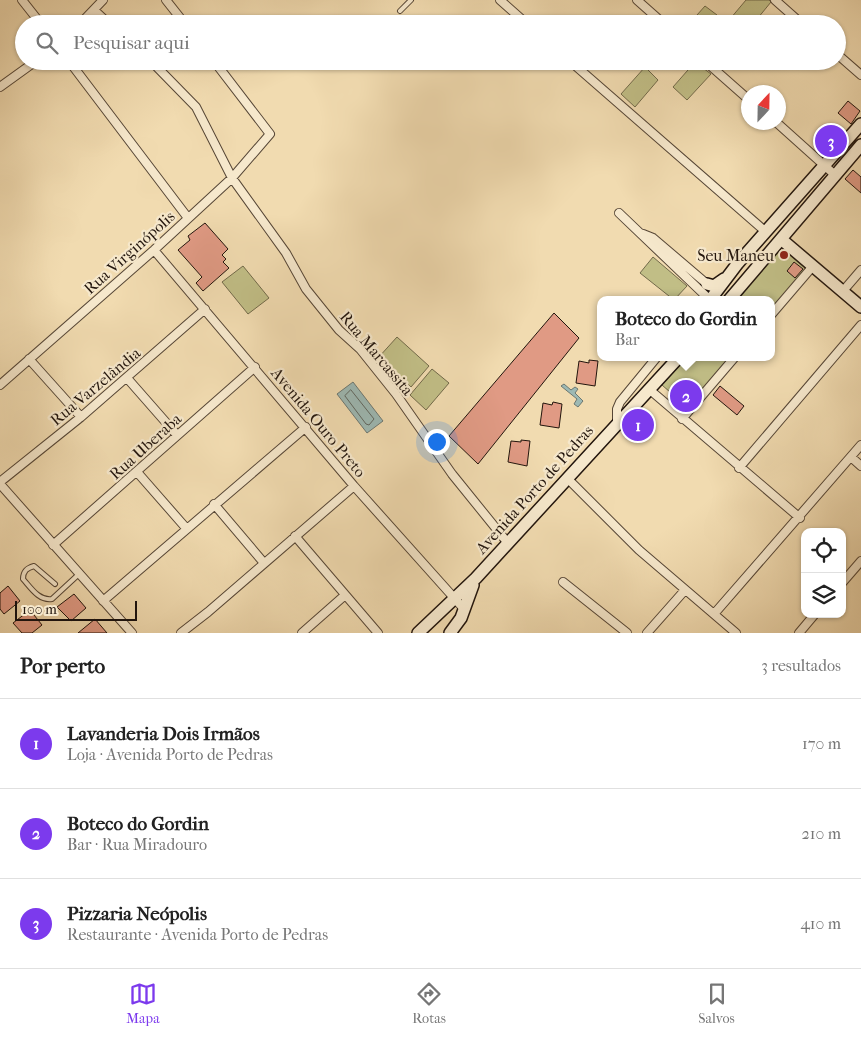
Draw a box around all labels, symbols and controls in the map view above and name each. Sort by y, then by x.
search box [15,15,846,70]
icon: search [33,29,61,57]
text: Pesquisar aqui [73,32,190,54]
north arrow [741,85,786,130]
pin: 3 [815,122,847,160]
street label: Rua Virginópolis [80,207,179,298]
place label: Seu Maneu [697,246,774,265]
marker: Seu Maneu [778,249,790,261]
popup [597,296,775,361]
street label: Rua Marcassita [336,307,418,400]
text: Boteco do Gordin [615,308,757,330]
text: Bar [615,330,640,349]
street label: Rua Varzelândia [46,343,145,430]
street label: Avenida Ouro Preto [267,363,370,481]
pin: 2 [670,377,702,415]
pin: 1 [622,406,654,444]
street label: Rua Uberaba [106,409,186,484]
street label: Avenida Porto de Pedras [471,421,597,558]
your location [424,429,450,455]
map controls [801,528,846,618]
button: locate [801,528,846,573]
button: layers [801,573,846,618]
scale bar [15,598,138,621]
text: 100 m [22,601,57,618]
text: Por perto [20,654,105,678]
text: 3 resultados [761,656,841,675]
text: Lavanderia Dois Irmãos [67,723,260,745]
text: 1 [33,734,39,753]
text: 170 m [802,734,841,753]
text: Loja · Avenida Porto de Pedras [67,745,273,764]
text: Boteco do Gordin [67,813,209,835]
text: 2 [32,824,40,843]
text: 210 m [802,824,841,843]
text: Bar · Rua Miradouro [67,835,207,854]
text: Pizzaria Neópolis [67,903,207,925]
text: 3 [33,914,39,933]
text: 410 m [800,914,841,933]
text: Restaurante · Avenida Porto de Pedras [67,925,328,944]
tab: Mapa [126,980,160,1027]
tab: Rotas [412,980,446,1027]
tab: Salvos [698,980,735,1027]

